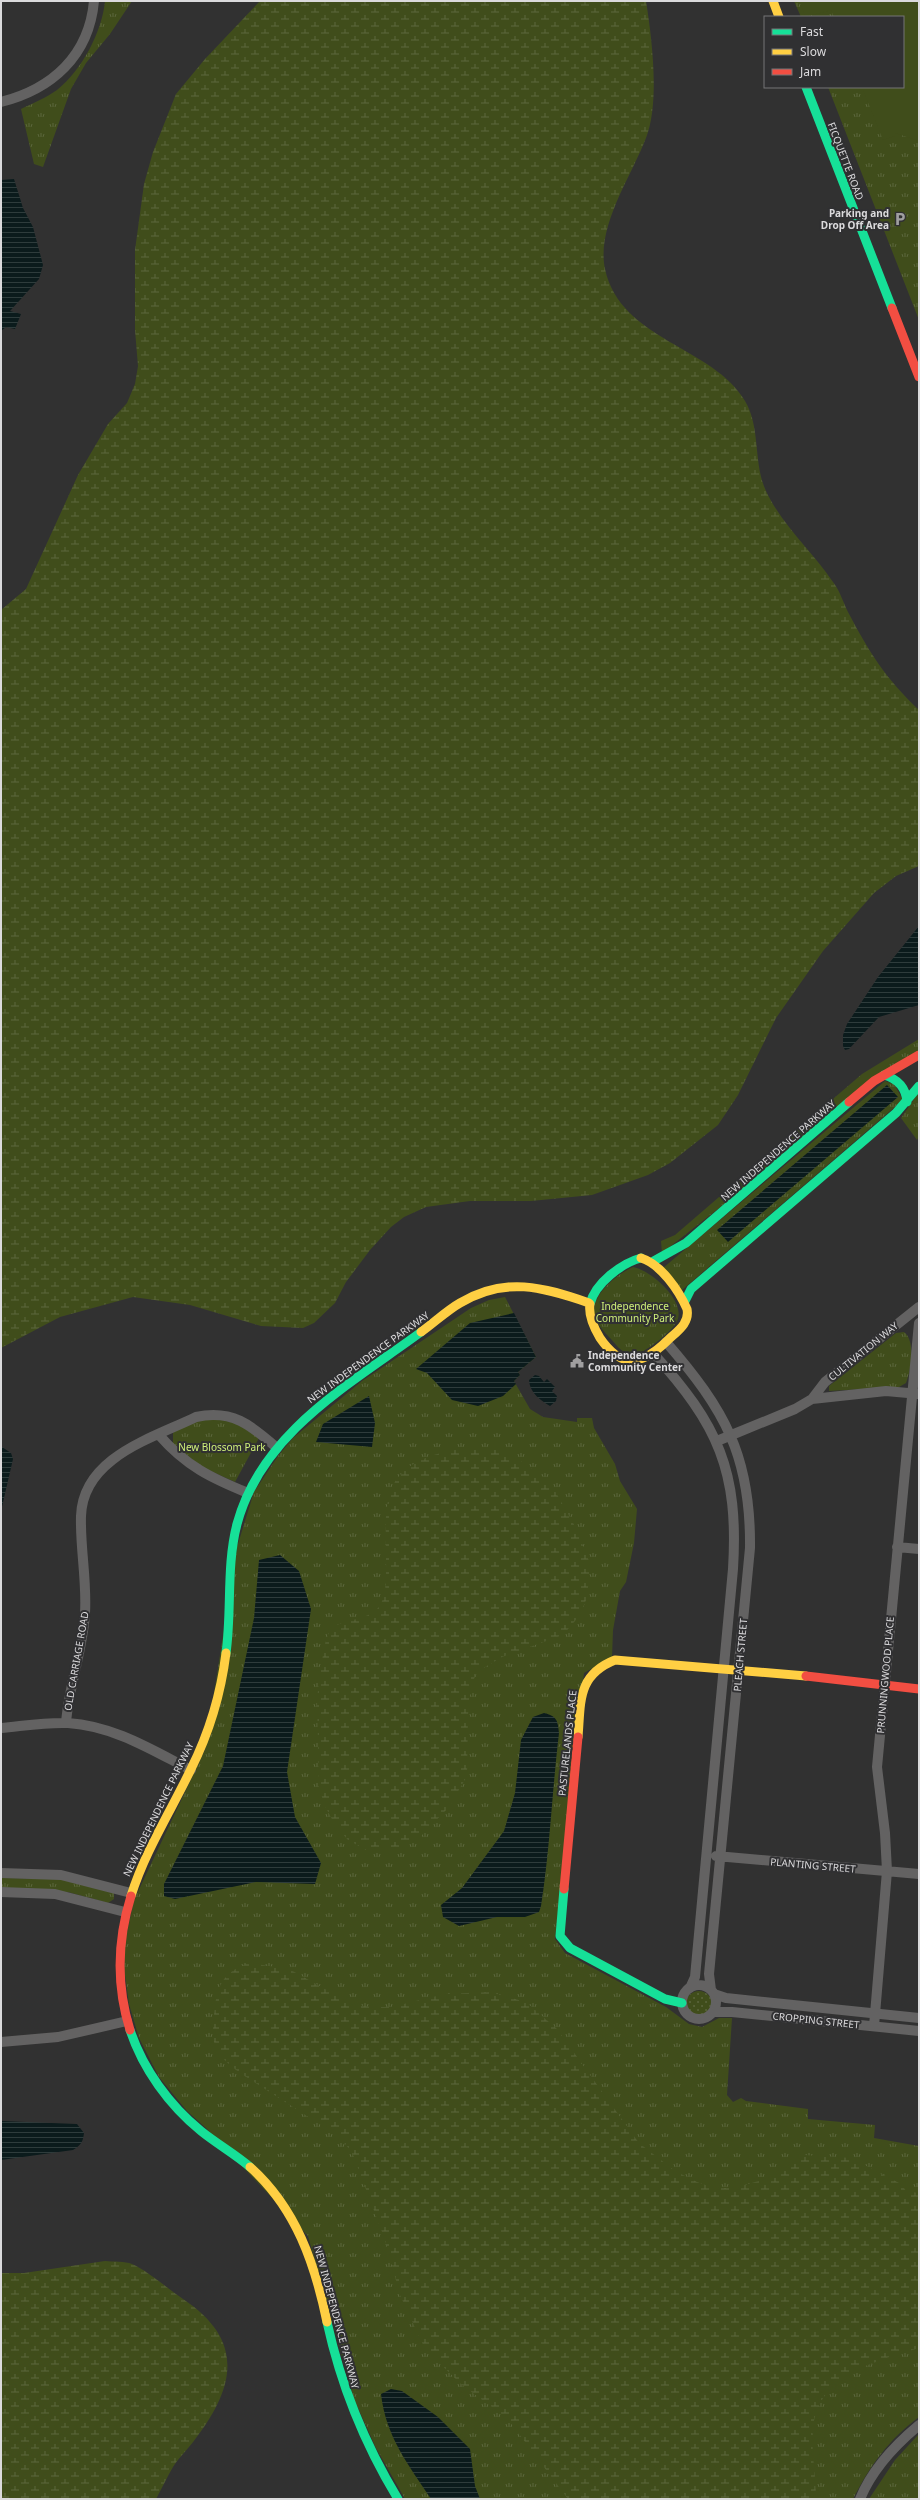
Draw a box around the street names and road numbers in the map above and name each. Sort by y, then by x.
street label: FICQUETTE ROAD [825,120,867,202]
street label: NEW INDEPENDENCE PARKWAY [718,1096,839,1204]
street label: NEW INDEPENDENCE PARKWAY [304,1308,432,1406]
street label: CULTIVATION WAY [825,1318,901,1384]
street label: OLD CARRIAGE ROAD [60,1610,92,1712]
street label: PRUNNINGWOOD PLACE [873,1616,897,1734]
street label: PLEACH STREET [730,1617,750,1692]
street label: PASTURELANDS PLACE [554,1690,580,1796]
street label: NEW INDEPENDENCE PARKWAY [119,1739,197,1878]
street label: PLANTING STREET [770,1854,857,1876]
street label: CROPPING STREET [772,2008,861,2032]
street label: NEW INDEPENDENCE PARKWAY [311,2244,363,2390]

